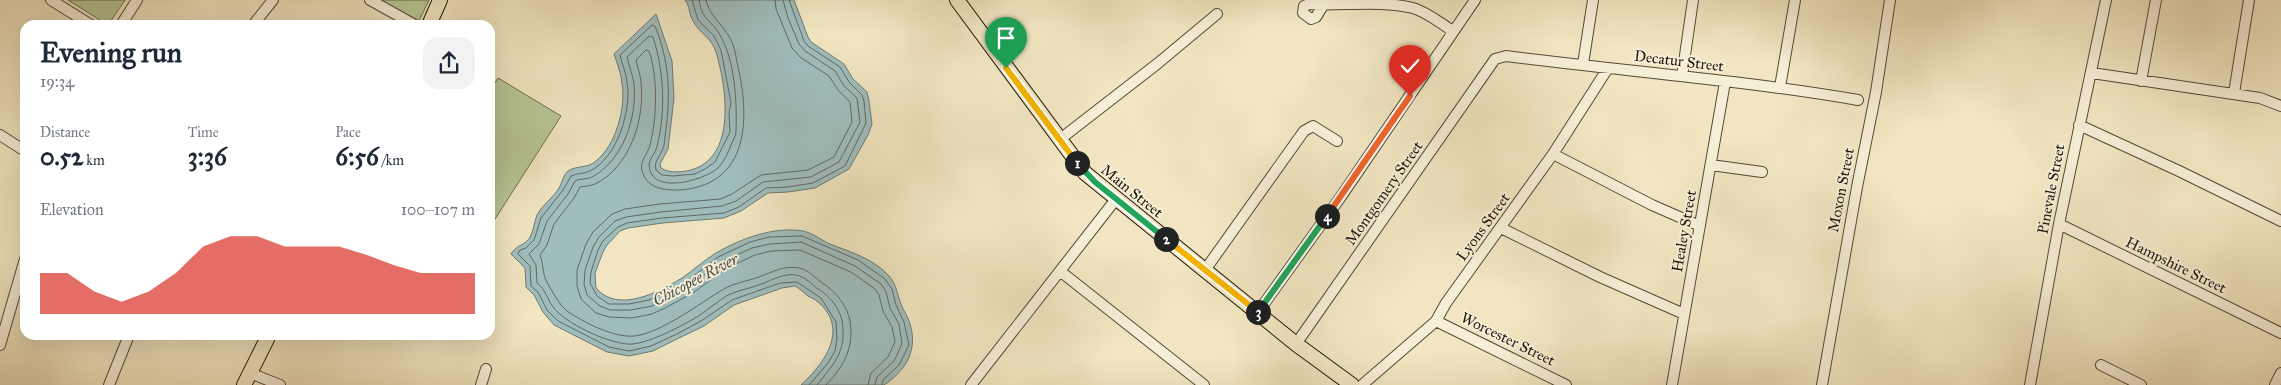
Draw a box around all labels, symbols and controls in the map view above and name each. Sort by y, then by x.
pin [985,17,1027,68]
icon: arrive [992,24,1020,52]
text: Evening run [40,35,182,70]
button: share [423,37,475,89]
pin [1389,45,1431,96]
street label: Decatur Street [1633,47,1726,76]
icon: check [1396,52,1424,80]
text: 19:34 [40,72,74,91]
text: Distance [40,124,90,141]
text: Time [188,124,219,141]
text: Pace [335,124,361,141]
street label: Montgomery Street [1341,137,1427,248]
text: 0.52 [40,141,83,172]
text: 3:36 [188,141,227,172]
text: 6:56 [335,141,379,172]
street label: Pinevale Street [2033,142,2069,236]
street label: Moxon Street [1824,146,1858,234]
pin: 1 [1064,150,1090,176]
text: km [83,152,105,169]
text: /km [379,152,404,169]
text: 1 [1075,155,1080,172]
street label: Main Street [1097,161,1167,222]
street label: Healey Street [1668,188,1700,273]
street label: Lyons Street [1452,189,1514,264]
text: Elevation [40,200,104,219]
text: 100–107 m [401,200,475,219]
pin: 4 [1314,204,1340,228]
text: 4 [1324,208,1331,225]
pin: 2 [1154,226,1178,252]
text: 2 [1163,231,1170,248]
street label: Hampshire Street [2123,233,2230,297]
water label: Chicopee River [649,248,743,311]
pin: 3 [1246,300,1270,324]
text: 3 [1256,304,1261,321]
street label: Worcester Street [1458,308,1559,370]

